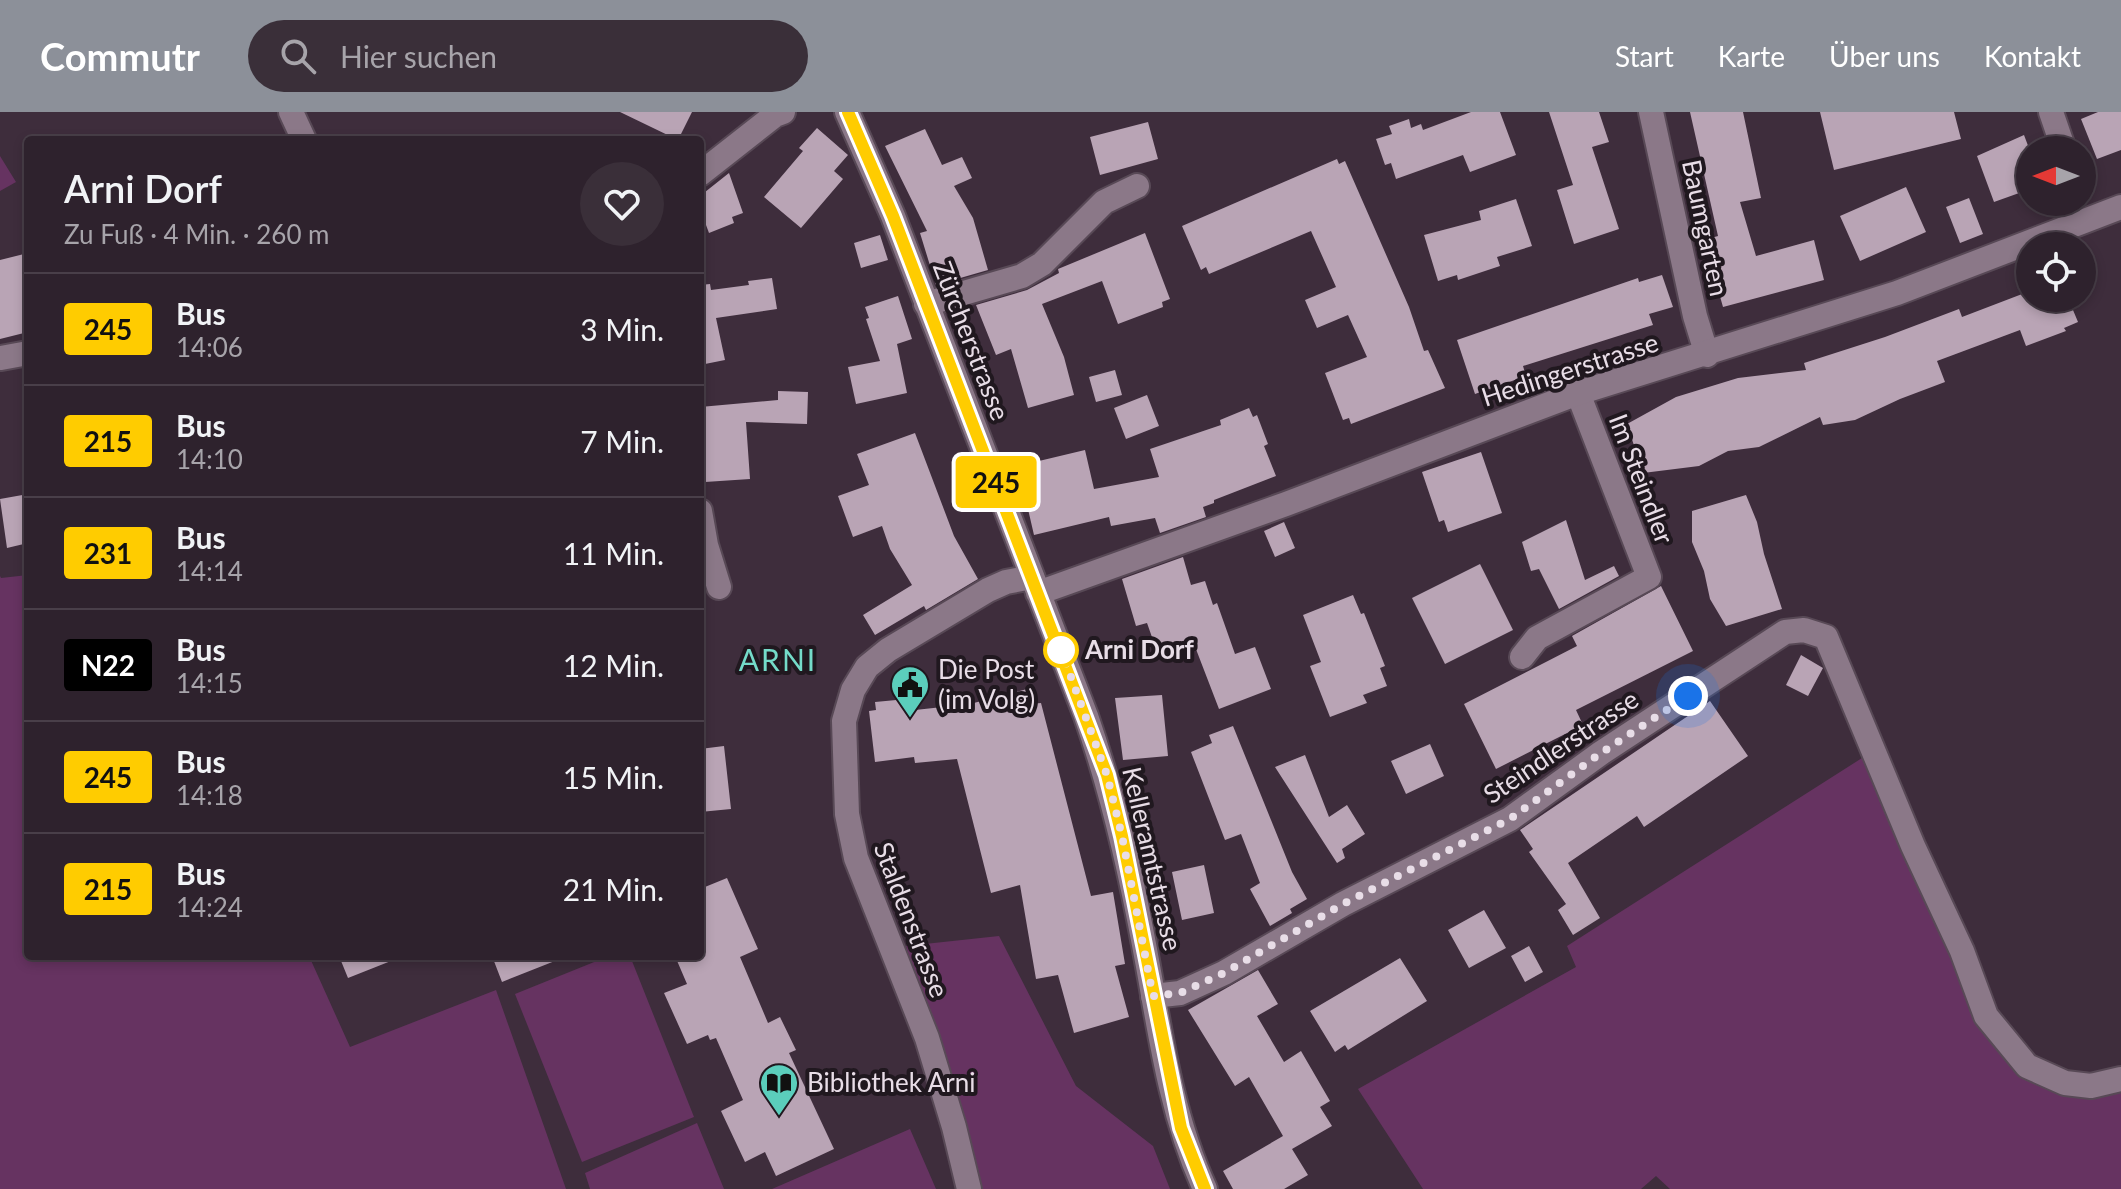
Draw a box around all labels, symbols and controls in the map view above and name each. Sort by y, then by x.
search box [248,20,808,92]
text: Commutr [40,33,200,79]
icon: search [276,34,320,78]
text: Hier suchen [340,38,497,74]
text: Start [1615,39,1674,73]
text: Karte [1718,39,1785,73]
text: Über uns [1829,39,1940,73]
text: Kontakt [1984,39,2081,73]
north arrow [2016,136,2096,216]
map controls [2016,136,2096,312]
street label: Baumgarten [1676,157,1736,299]
button: heart [580,162,664,246]
text: Arni Dorf [64,165,222,211]
text: Zu Fuß · 4 Min. · 260 m [64,218,330,250]
button: locate [2016,232,2096,312]
street label: Zürcherstrasse [927,257,1017,425]
text: Bus [176,295,226,331]
text: 3 Min. [580,311,664,347]
text: 245 [84,312,132,346]
street label: Hedingerstrasse [1477,325,1662,413]
text: 14:06 [176,331,243,363]
text: Bus [176,407,226,443]
street label: Im Steindler [1603,409,1681,548]
text: 7 Min. [580,423,664,459]
text: 215 [84,424,132,458]
text: 14:10 [176,443,243,475]
line badge: 245 [950,456,1042,508]
text: 245 [972,465,1020,499]
text: Bus [176,519,226,555]
text: 11 Min. [563,535,664,571]
text: 231 [84,536,132,570]
text: 14:14 [176,555,243,587]
text: Bus [176,631,226,667]
marker: Arni Dorf [1044,633,1078,667]
place label: Arni Dorf [1084,633,1195,665]
district label: ARNI [739,641,817,677]
text: 12 Min. [563,647,664,683]
text: N22 [81,648,135,682]
place label: Die Post (im Volg) [938,653,1035,715]
public building icon: Die Post (im Volg) [889,664,931,719]
text: 14:15 [176,667,243,699]
your location [1668,676,1708,716]
street label: Steindlerstrasse [1477,683,1644,810]
text: Bus [176,743,226,779]
text: 15 Min. [563,759,664,795]
text: 245 [84,760,132,794]
street label: Kelleramtstrasse [1116,764,1190,954]
text: 14:18 [176,779,243,811]
street label: Staldenstrasse [868,837,956,1002]
text: Bus [176,855,226,891]
text: 21 Min. [563,871,664,907]
text: 215 [84,872,132,906]
text: 14:24 [176,891,243,923]
library icon: Bibliothek Arni [758,1062,800,1117]
place label: Bibliothek Arni [807,1066,976,1098]

